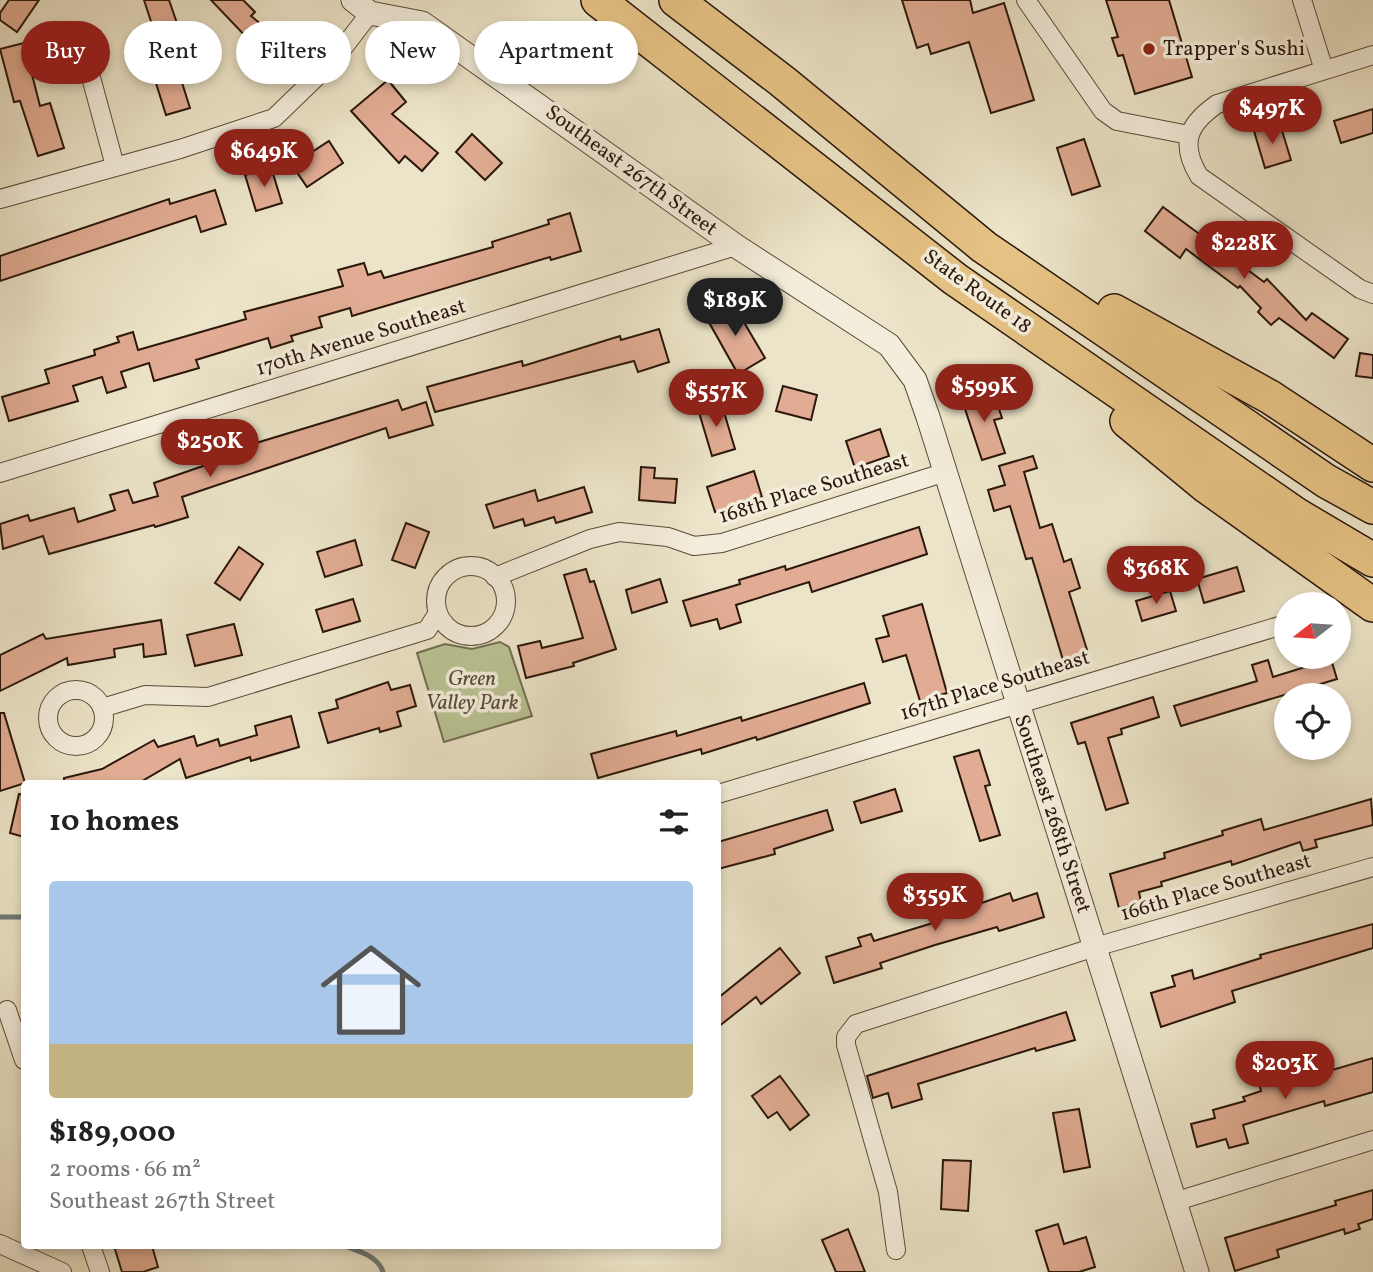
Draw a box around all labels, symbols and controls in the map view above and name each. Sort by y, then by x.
chip: Buy [21,21,110,84]
chip: Rent [124,21,222,84]
chip: Filters [236,21,351,84]
chip: New [365,21,460,84]
chip: Apartment [474,21,638,84]
place label: Trapper's Sushi [1163,35,1305,64]
marker: Trapper's Sushi [1141,41,1157,57]
pin: $497K [1223,86,1321,146]
text: $497K [1239,93,1305,125]
street label: Southeast 267th Street [539,99,723,243]
pin: $649K [215,130,313,189]
text: $649K [230,136,298,168]
pin: $228K [1195,222,1293,281]
text: $228K [1211,228,1277,260]
street label: State Route 18 [917,243,1037,341]
pin: $189K [686,278,784,338]
text: $189K [703,285,767,317]
street label: 170th Avenue Southeast [252,292,470,384]
pin: $599K [935,364,1033,424]
pin: $557K [667,370,765,429]
text: $599K [951,371,1017,403]
text: $557K [685,376,747,408]
pin: $250K [161,420,259,479]
text: $250K [177,426,243,458]
street label: 168th Place Southeast [715,446,913,532]
pin: $368K [1107,546,1205,606]
text: $368K [1123,553,1189,585]
north arrow [1274,592,1351,668]
map controls [1274,592,1351,760]
street label: 167th Place Southeast [897,643,1093,729]
park label: Green Valley Park [425,665,519,718]
button: locate [1274,683,1351,760]
street label: Southeast 268th Street [1006,711,1098,917]
text: 10 homes [49,801,179,843]
icon: filters [655,803,693,841]
street label: 166th Place Southeast [1117,847,1315,929]
pin: $359K [886,874,984,933]
text: $359K [903,880,967,912]
icon: home [308,927,434,1053]
pin: $203K [1236,1042,1334,1101]
text: $203K [1252,1048,1318,1080]
text: $189,000 [49,1112,175,1154]
text: 2 rooms · 66 m² [49,1154,201,1186]
text: Southeast 267th Street [49,1186,275,1218]

